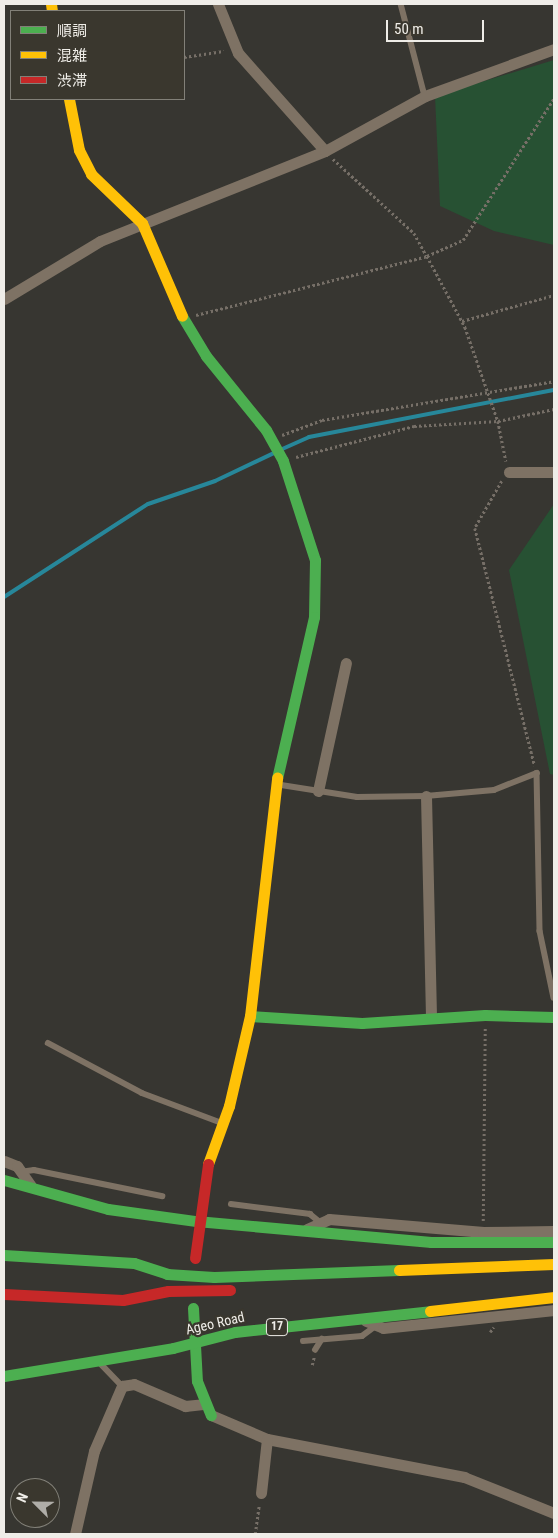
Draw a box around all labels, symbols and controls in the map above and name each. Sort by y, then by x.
legend [10,10,185,100]
scale bar [388,10,486,42]
text: 50 m [394,20,424,38]
text: 順調 [57,22,87,40]
text: 混雑 [57,47,87,65]
text: 渋滞 [57,72,87,90]
street label: Ageo Road [184,1308,246,1338]
road number: 17 [266,1318,288,1336]
north arrow [10,1478,60,1528]
text: N [13,1490,31,1505]

